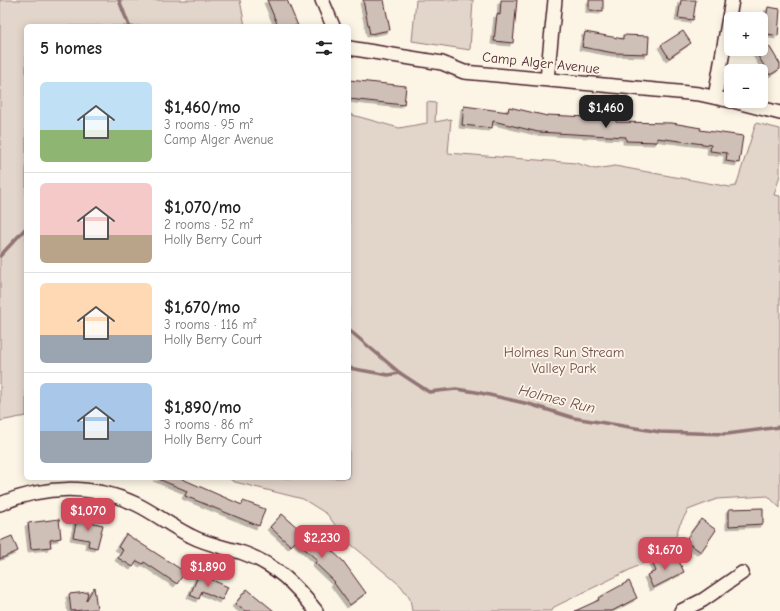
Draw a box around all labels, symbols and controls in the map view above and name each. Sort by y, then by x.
map controls [724,12,768,108]
button: + [724,12,768,56]
icon: filters [313,37,335,59]
text: 5 homes [40,39,102,58]
street label: Camp Alger Avenue [481,48,601,78]
button: − [724,64,768,108]
pin: $1,460 [573,95,639,129]
icon: home [72,98,120,146]
text: $1,460/mo [164,98,241,117]
text: $1,460 [588,100,624,115]
text: 3 rooms · 95 m² [164,117,253,132]
text: Camp Alger Avenue [164,132,274,147]
text: $1,070/mo [164,198,241,217]
icon: home [72,199,120,247]
text: 2 rooms · 52 m² [164,217,253,232]
text: Holly Berry Court [164,232,262,247]
text: $1,670/mo [164,298,240,317]
icon: home [72,299,120,347]
text: 3 rooms · 116 m² [164,317,256,332]
text: Holly Berry Court [164,332,262,347]
park label: Holmes Run Stream Valley Park [504,344,624,377]
water label: Holmes Run [517,381,597,417]
text: $1,890/mo [164,398,241,417]
icon: home [72,399,120,447]
text: 3 rooms · 86 m² [164,417,253,432]
text: Holly Berry Court [164,432,262,447]
pin: $1,070 [55,498,121,532]
text: $1,070 [70,503,106,518]
pin: $2,230 [289,525,355,559]
text: $2,230 [303,530,341,545]
pin: $1,670 [632,537,698,571]
text: $1,670 [647,542,683,557]
pin: $1,890 [175,554,241,588]
text: $1,890 [190,559,226,574]

